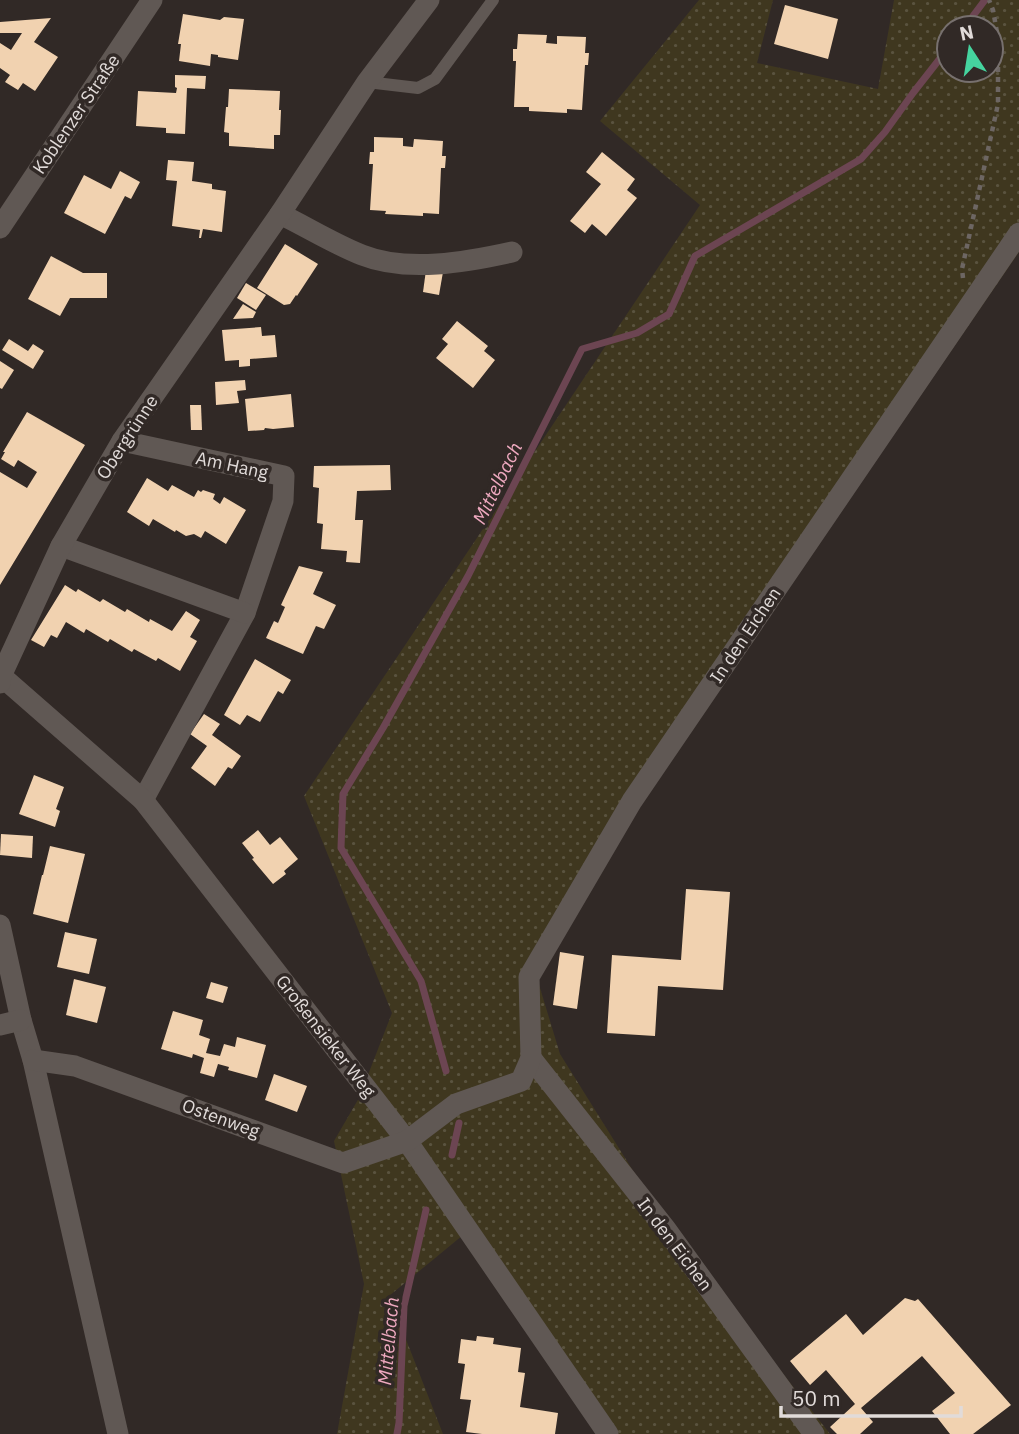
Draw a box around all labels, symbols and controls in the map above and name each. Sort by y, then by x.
north arrow [935,14,1005,84]
text: N [957,19,976,46]
street label: Koblenzer Straße [27,50,125,178]
street label: Obergrünne [91,390,163,483]
water label: Mittelbach [467,438,527,528]
street label: Am Hang [194,446,271,484]
street label: In den Eichen [704,583,786,687]
street label: Großensieker Weg [271,970,381,1102]
street label: Ostenweg [179,1093,263,1143]
street label: In den Eichen [632,1193,718,1295]
water label: Mittelbach [372,1296,404,1386]
scale bar [781,1374,961,1418]
text: 50 m [792,1384,841,1412]

